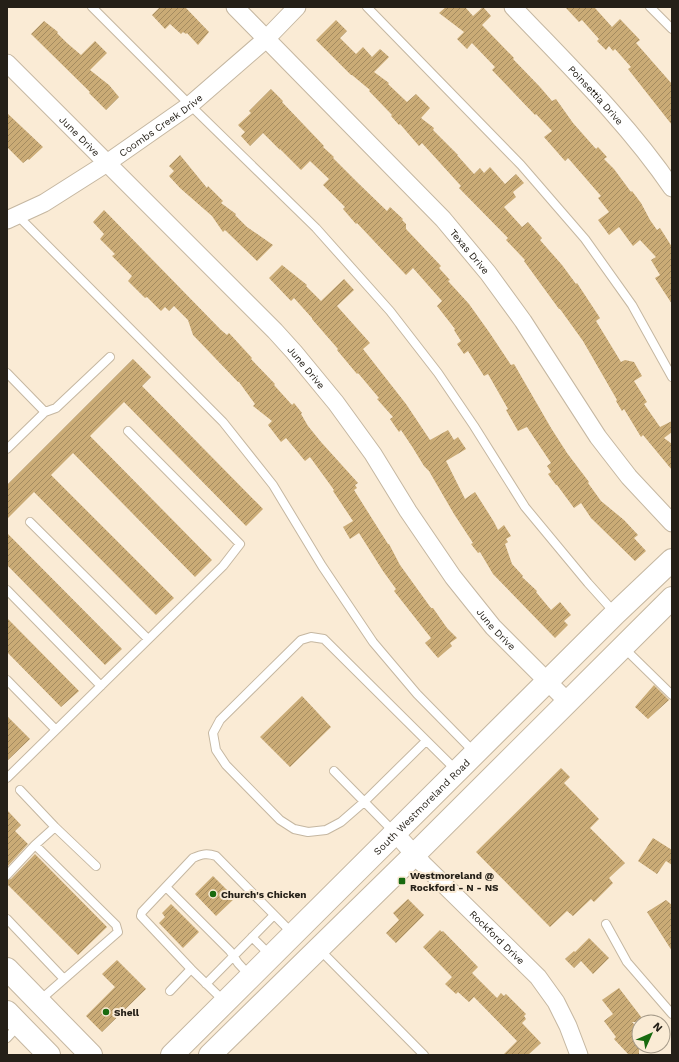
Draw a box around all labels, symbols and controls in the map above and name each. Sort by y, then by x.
street label: Poinsettia Drive [566,63,626,127]
street label: Coombs Creek Drive [117,92,205,159]
street label: June Drive [57,114,102,159]
street label: Texas Drive [448,227,492,276]
street label: June Drive [285,344,327,391]
street label: June Drive [474,607,518,652]
street label: South Westmoreland Road [372,757,472,857]
place label: Westmoreland @ Rockford - N - NS [410,870,499,893]
marker: Westmoreland @ Rockford - N - NS [397,876,407,886]
marker: Church's Chicken [208,889,218,899]
place label: Church's Chicken [221,889,306,900]
street label: Rockford Drive [467,908,527,967]
marker: Shell [101,1007,111,1017]
place label: Shell [114,1007,140,1018]
north arrow [631,1014,671,1054]
text: N [650,1020,665,1035]

